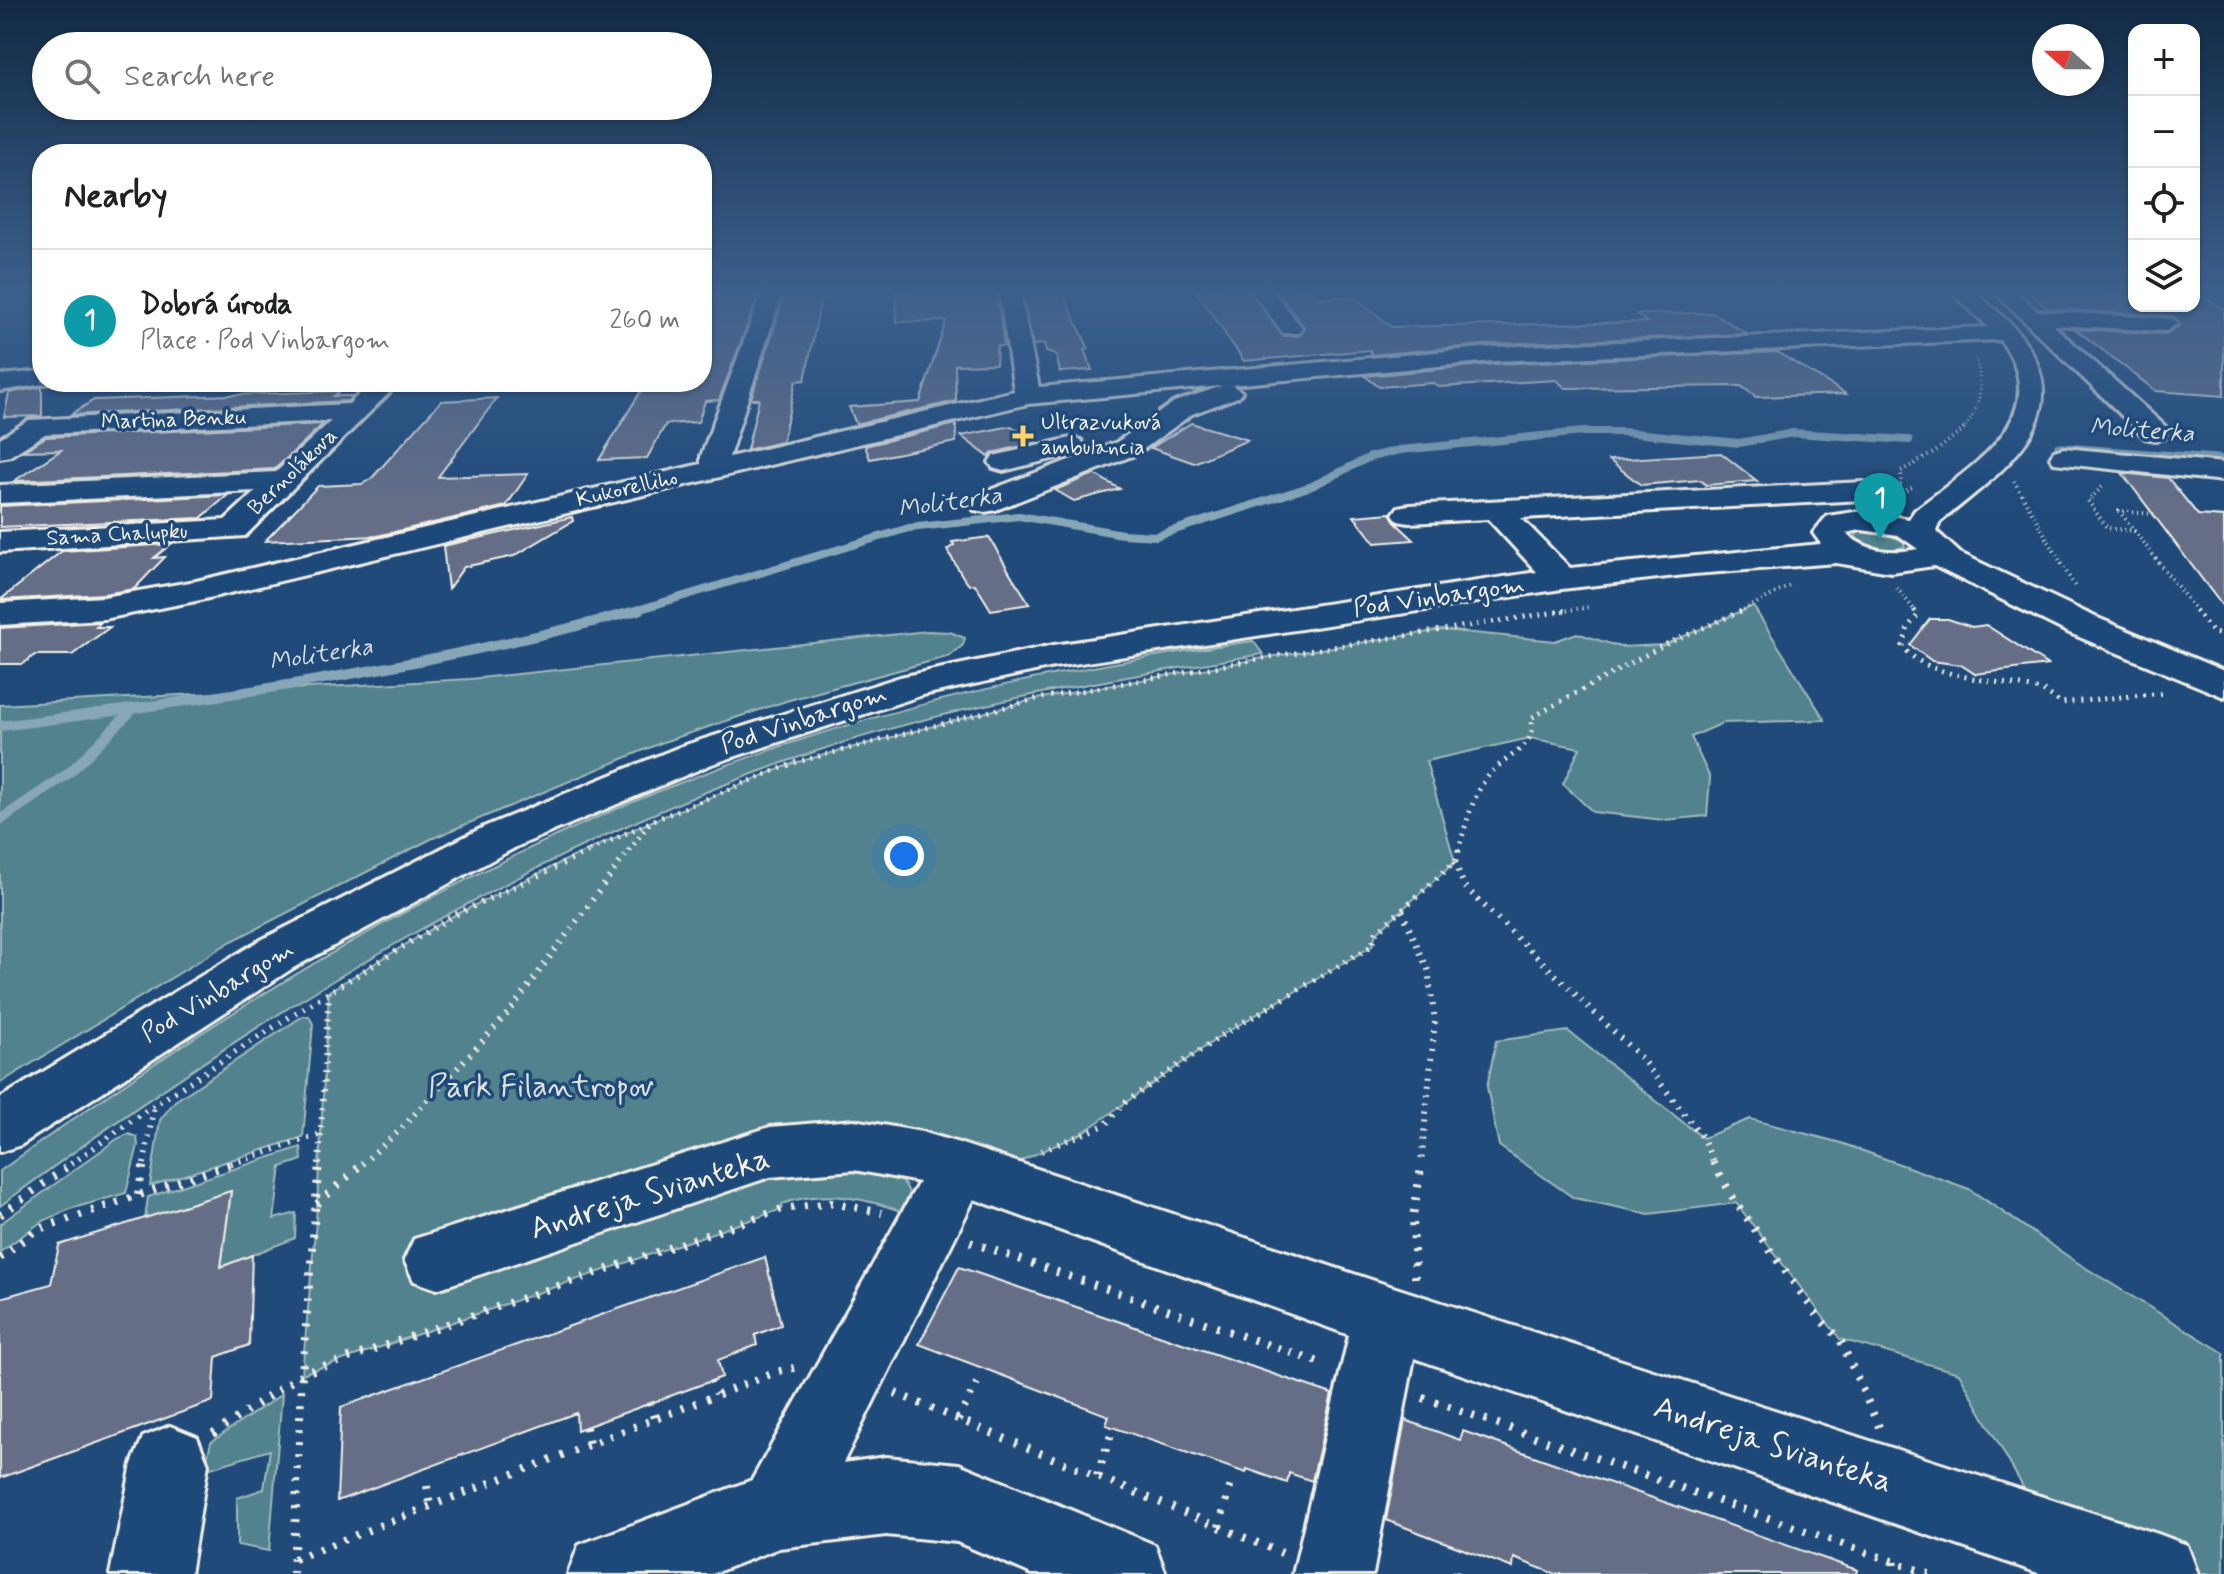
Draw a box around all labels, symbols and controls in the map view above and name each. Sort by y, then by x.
north arrow [2032,24,2104,96]
map controls [2128,24,2200,312]
button: + [2128,24,2200,96]
search box [32,32,712,120]
icon: search [60,54,104,98]
text: Search here [124,57,275,96]
button: − [2128,96,2200,168]
button: locate [2128,168,2200,240]
text: Nearby [64,174,168,219]
button: layers [2128,240,2200,312]
text: Dobrá úroda [140,285,293,324]
text: 1 [84,304,96,338]
text: 260 m [610,304,680,338]
text: Place · Pod Vinbargom [140,324,390,358]
street label: Martina Benku [101,403,247,437]
place label: Ultrazvuková ambulancia [1041,409,1162,462]
water label: Moliterka [2089,412,2195,450]
street label: Bernolákova [242,422,344,522]
marker: Ultrazvuková ambulancia [1012,425,1034,447]
street label: Kukorelliho [574,464,680,514]
pin: 1 [1854,473,1906,539]
water label: Moliterka [896,480,1004,526]
street label: Sama Chalupku [46,517,188,553]
street label: Pod Vinbargom [1351,568,1527,626]
water label: Moliterka [267,631,375,678]
street label: Pod Vinbargom [717,677,891,763]
your location [884,836,924,876]
street label: Pod Vinbargom [135,933,301,1051]
park label: Park Filantropov [428,1066,654,1108]
street label: Andreja Svianteka [525,1138,775,1250]
street label: Andreja Svianteka [1648,1387,1898,1503]

